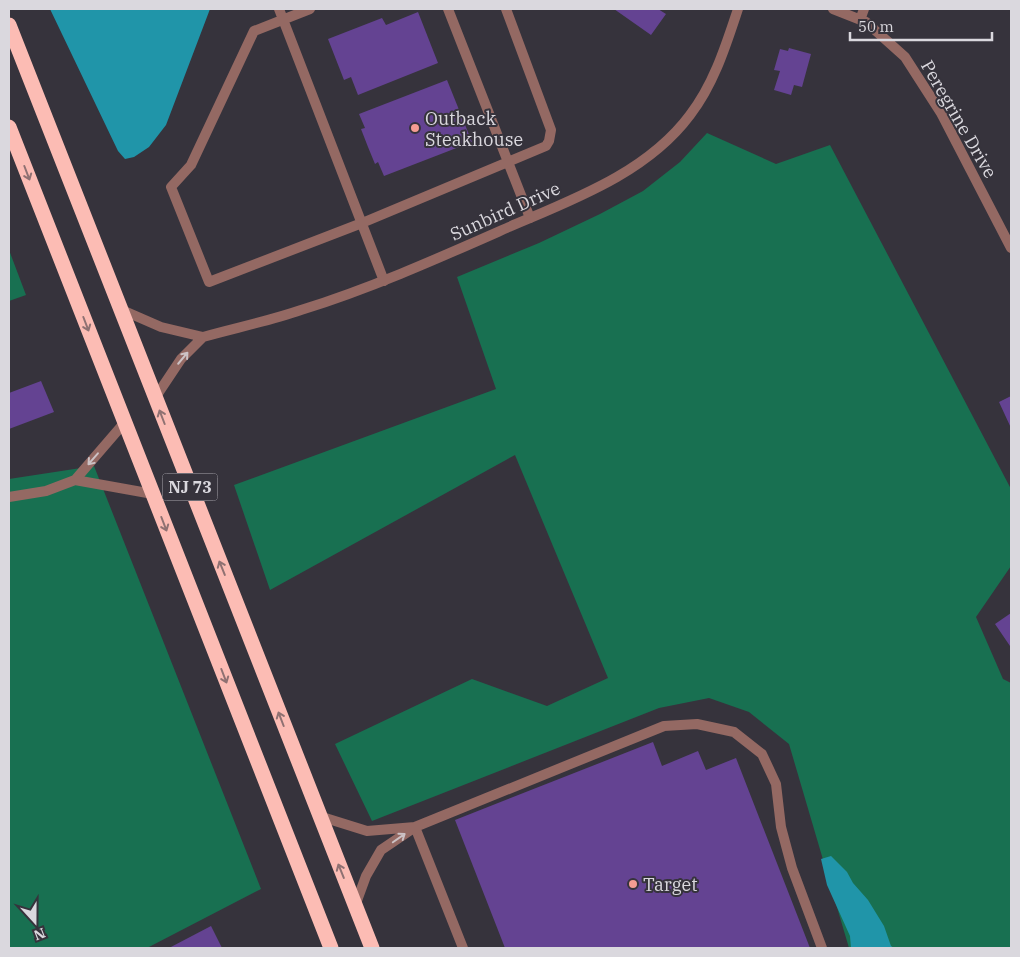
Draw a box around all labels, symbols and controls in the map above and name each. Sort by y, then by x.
scale bar [850,10,992,42]
text: 50 m [858,17,894,36]
street label: Peregrine Drive [916,56,1002,182]
place label: Outback Steakhouse [425,107,523,151]
marker: Outback Steakhouse [409,122,421,134]
one-way arrow [22,165,32,180]
street label: Sunbird Drive [446,176,564,246]
one-way arrow [82,316,91,331]
one-way arrow [177,352,188,365]
one-way arrow [157,410,167,425]
one-way arrow [87,453,99,466]
road number: NJ 73 [162,474,218,501]
one-way arrow [160,516,170,531]
one-way arrow [216,561,226,576]
one-way arrow [220,667,229,683]
one-way arrow [276,712,285,728]
one-way arrow [392,833,406,843]
one-way arrow [336,863,345,879]
place label: Target [643,873,698,896]
marker: Target [627,878,639,890]
north arrow [10,897,60,947]
text: N [31,924,48,945]

